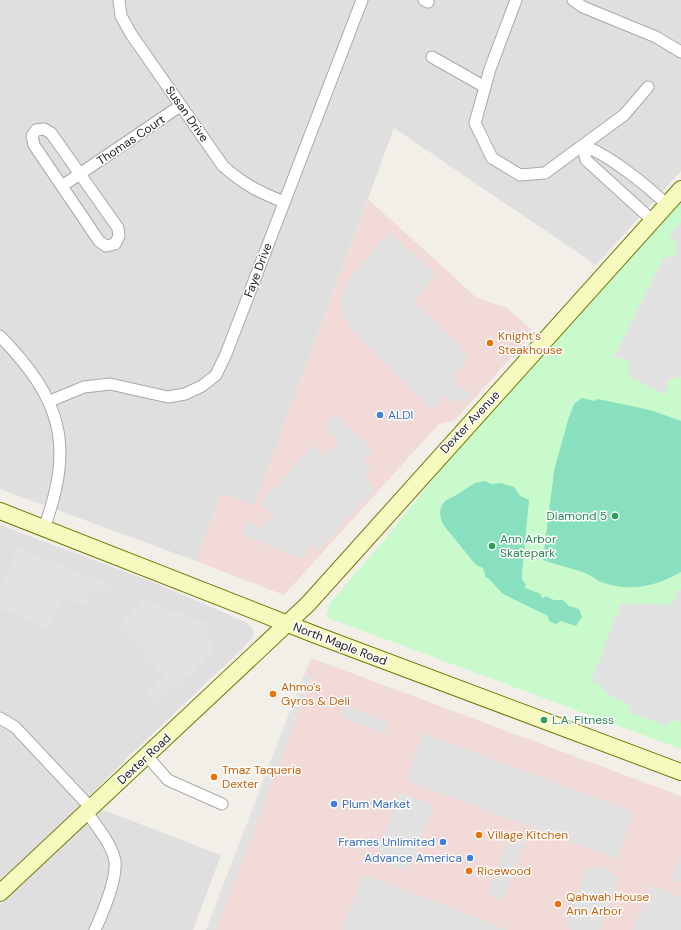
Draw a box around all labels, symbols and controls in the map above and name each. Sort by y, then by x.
street label: Susan Drive [162,83,212,145]
street label: Thomas Court [94,111,168,169]
street label: Faye Drive [240,240,276,299]
place label: Knight's Steakhouse [498,328,563,358]
marker: Knight's Steakhouse [485,338,495,348]
street label: Dexter Avenue [437,387,503,457]
place label: ALDI [388,407,413,423]
marker: ALDI [375,410,385,420]
place label: Diamond 5 [547,508,607,524]
marker: Diamond 5 [610,511,620,521]
place label: Ann Arbor Skatepark [500,531,557,561]
marker: Ann Arbor Skatepark [487,541,497,551]
street label: North Maple Road [291,619,389,669]
place label: Ahmo's Gyros & Deli [281,679,350,709]
marker: Ahmo's Gyros & Deli [268,689,278,699]
place label: L.A. Fitness [552,712,614,728]
marker: L.A. Fitness [539,715,549,725]
street label: Dexter Road [114,730,174,788]
place label: Tmaz Taqueria Dexter [222,762,301,792]
marker: Tmaz Taqueria Dexter [209,772,219,782]
place label: Plum Market [342,796,411,812]
marker: Plum Market [329,799,339,809]
place label: Village Kitchen [487,827,568,843]
marker: Village Kitchen [474,830,484,840]
place label: Frames Unlimited [338,834,435,850]
marker: Frames Unlimited [438,837,448,847]
place label: Advance America [364,850,462,866]
marker: Advance America [465,853,475,863]
place label: Ricewood [477,863,531,879]
marker: Ricewood [464,866,474,876]
place label: Qahwah House Ann Arbor [566,889,649,919]
marker: Qahwah House Ann Arbor [553,899,563,909]

